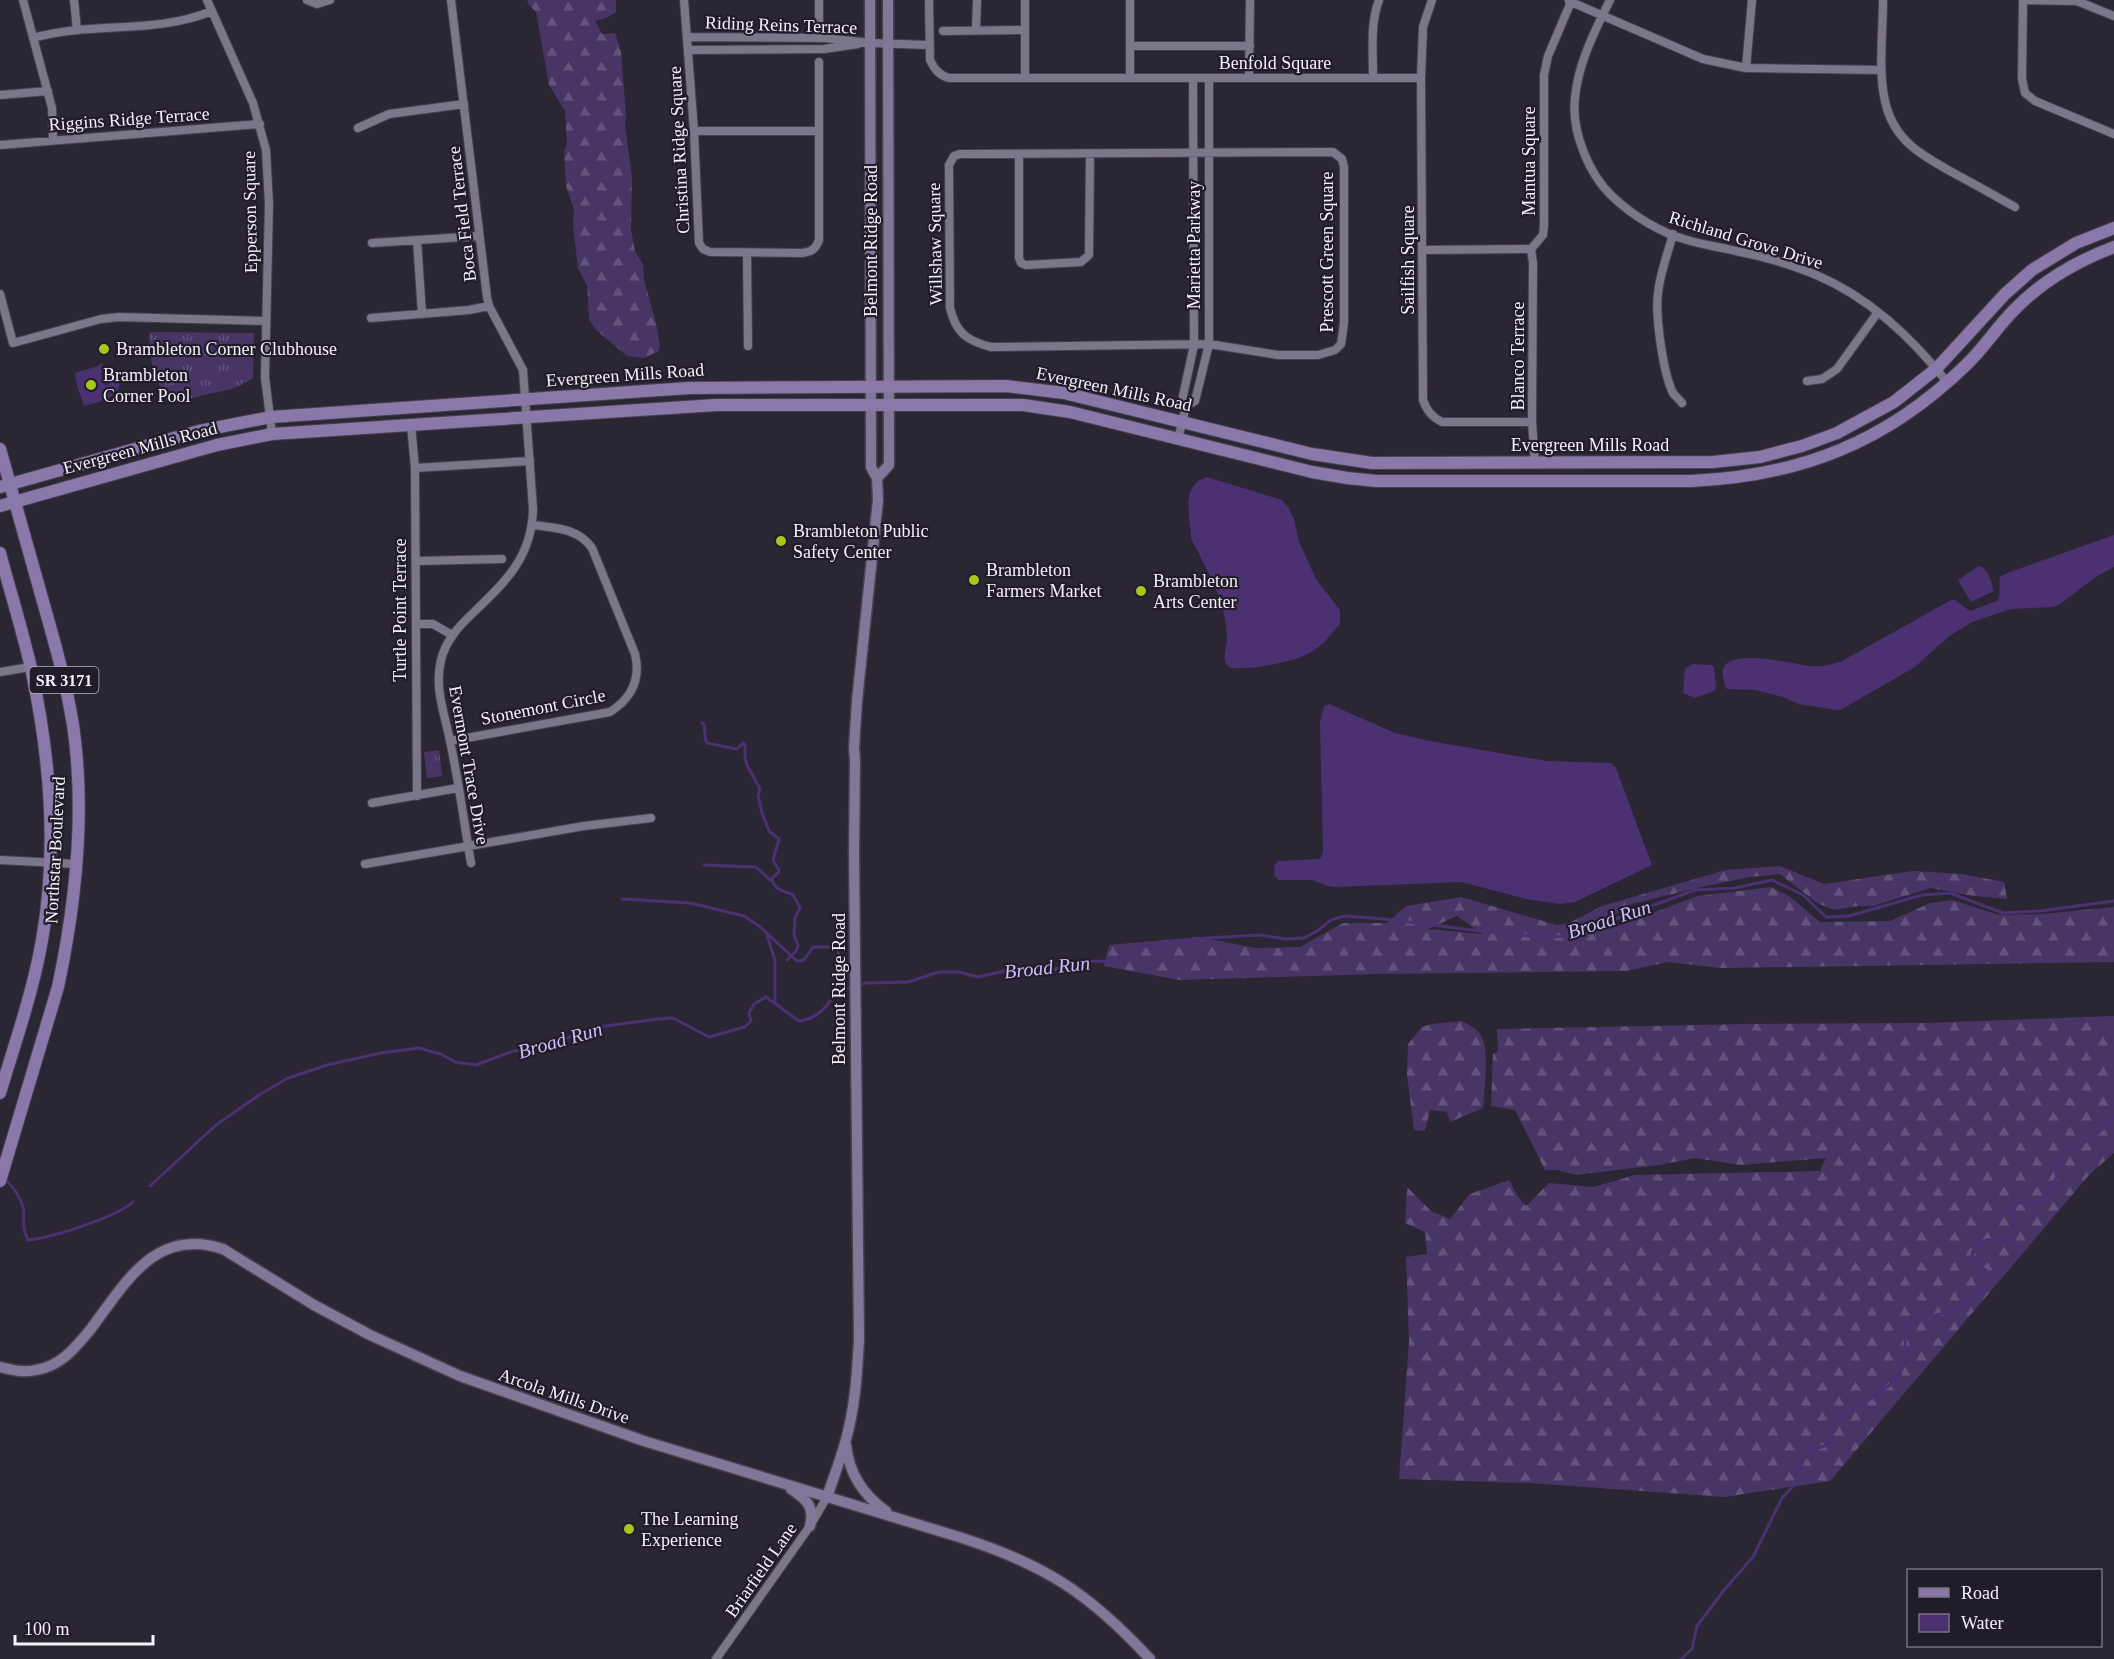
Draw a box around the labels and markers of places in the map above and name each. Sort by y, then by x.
place label: Brambleton Corner Clubhouse [116,339,337,359]
marker: Brambleton Corner Clubhouse [97,342,111,356]
place label: Brambleton Corner Pool [103,365,191,406]
marker: Brambleton Corner Pool [84,378,98,392]
place label: Brambleton Public Safety Center [793,521,928,562]
marker: Brambleton Public Safety Center [774,534,788,548]
place label: Brambleton Farmers Market [986,560,1101,601]
place label: Brambleton Arts Center [1153,571,1238,612]
marker: Brambleton Farmers Market [967,573,981,587]
marker: Brambleton Arts Center [1134,584,1148,598]
place label: The Learning Experience [641,1509,738,1550]
marker: The Learning Experience [622,1522,636,1536]

